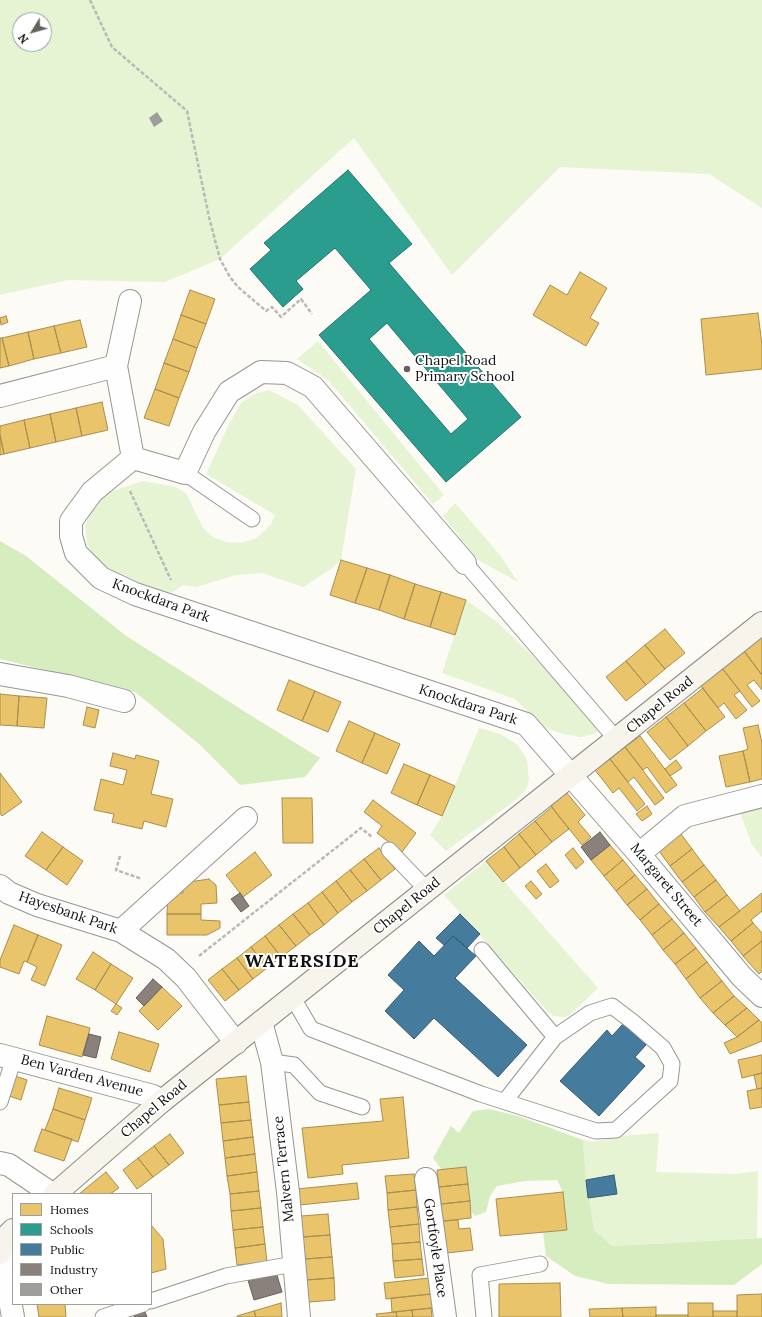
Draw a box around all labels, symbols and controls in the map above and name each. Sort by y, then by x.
north arrow [12,12,52,52]
text: N [15,31,31,46]
place label: Chapel Road Primary School [415,353,515,386]
marker: Chapel Road Primary School [402,364,412,374]
street label: Knockdara Park [110,576,212,626]
street label: Chapel Road [623,673,697,737]
street label: Knockdara Park [417,681,519,729]
street label: Margaret Street [626,840,706,930]
street label: Chapel Road [370,874,444,938]
street label: Hayesbank Park [16,888,120,938]
district label: WATERSIDE [245,951,359,973]
street label: Ben Varden Avenue [19,1052,145,1100]
street label: Chapel Road [117,1076,191,1142]
street label: Malvern Terrace [270,1115,298,1223]
legend [12,1193,152,1305]
street label: Gortfoyle Place [420,1197,450,1299]
text: Homes [50,1202,89,1217]
text: Schools [50,1222,93,1237]
text: Public [50,1242,84,1257]
text: Industry [50,1262,97,1277]
text: Other [50,1282,83,1297]

